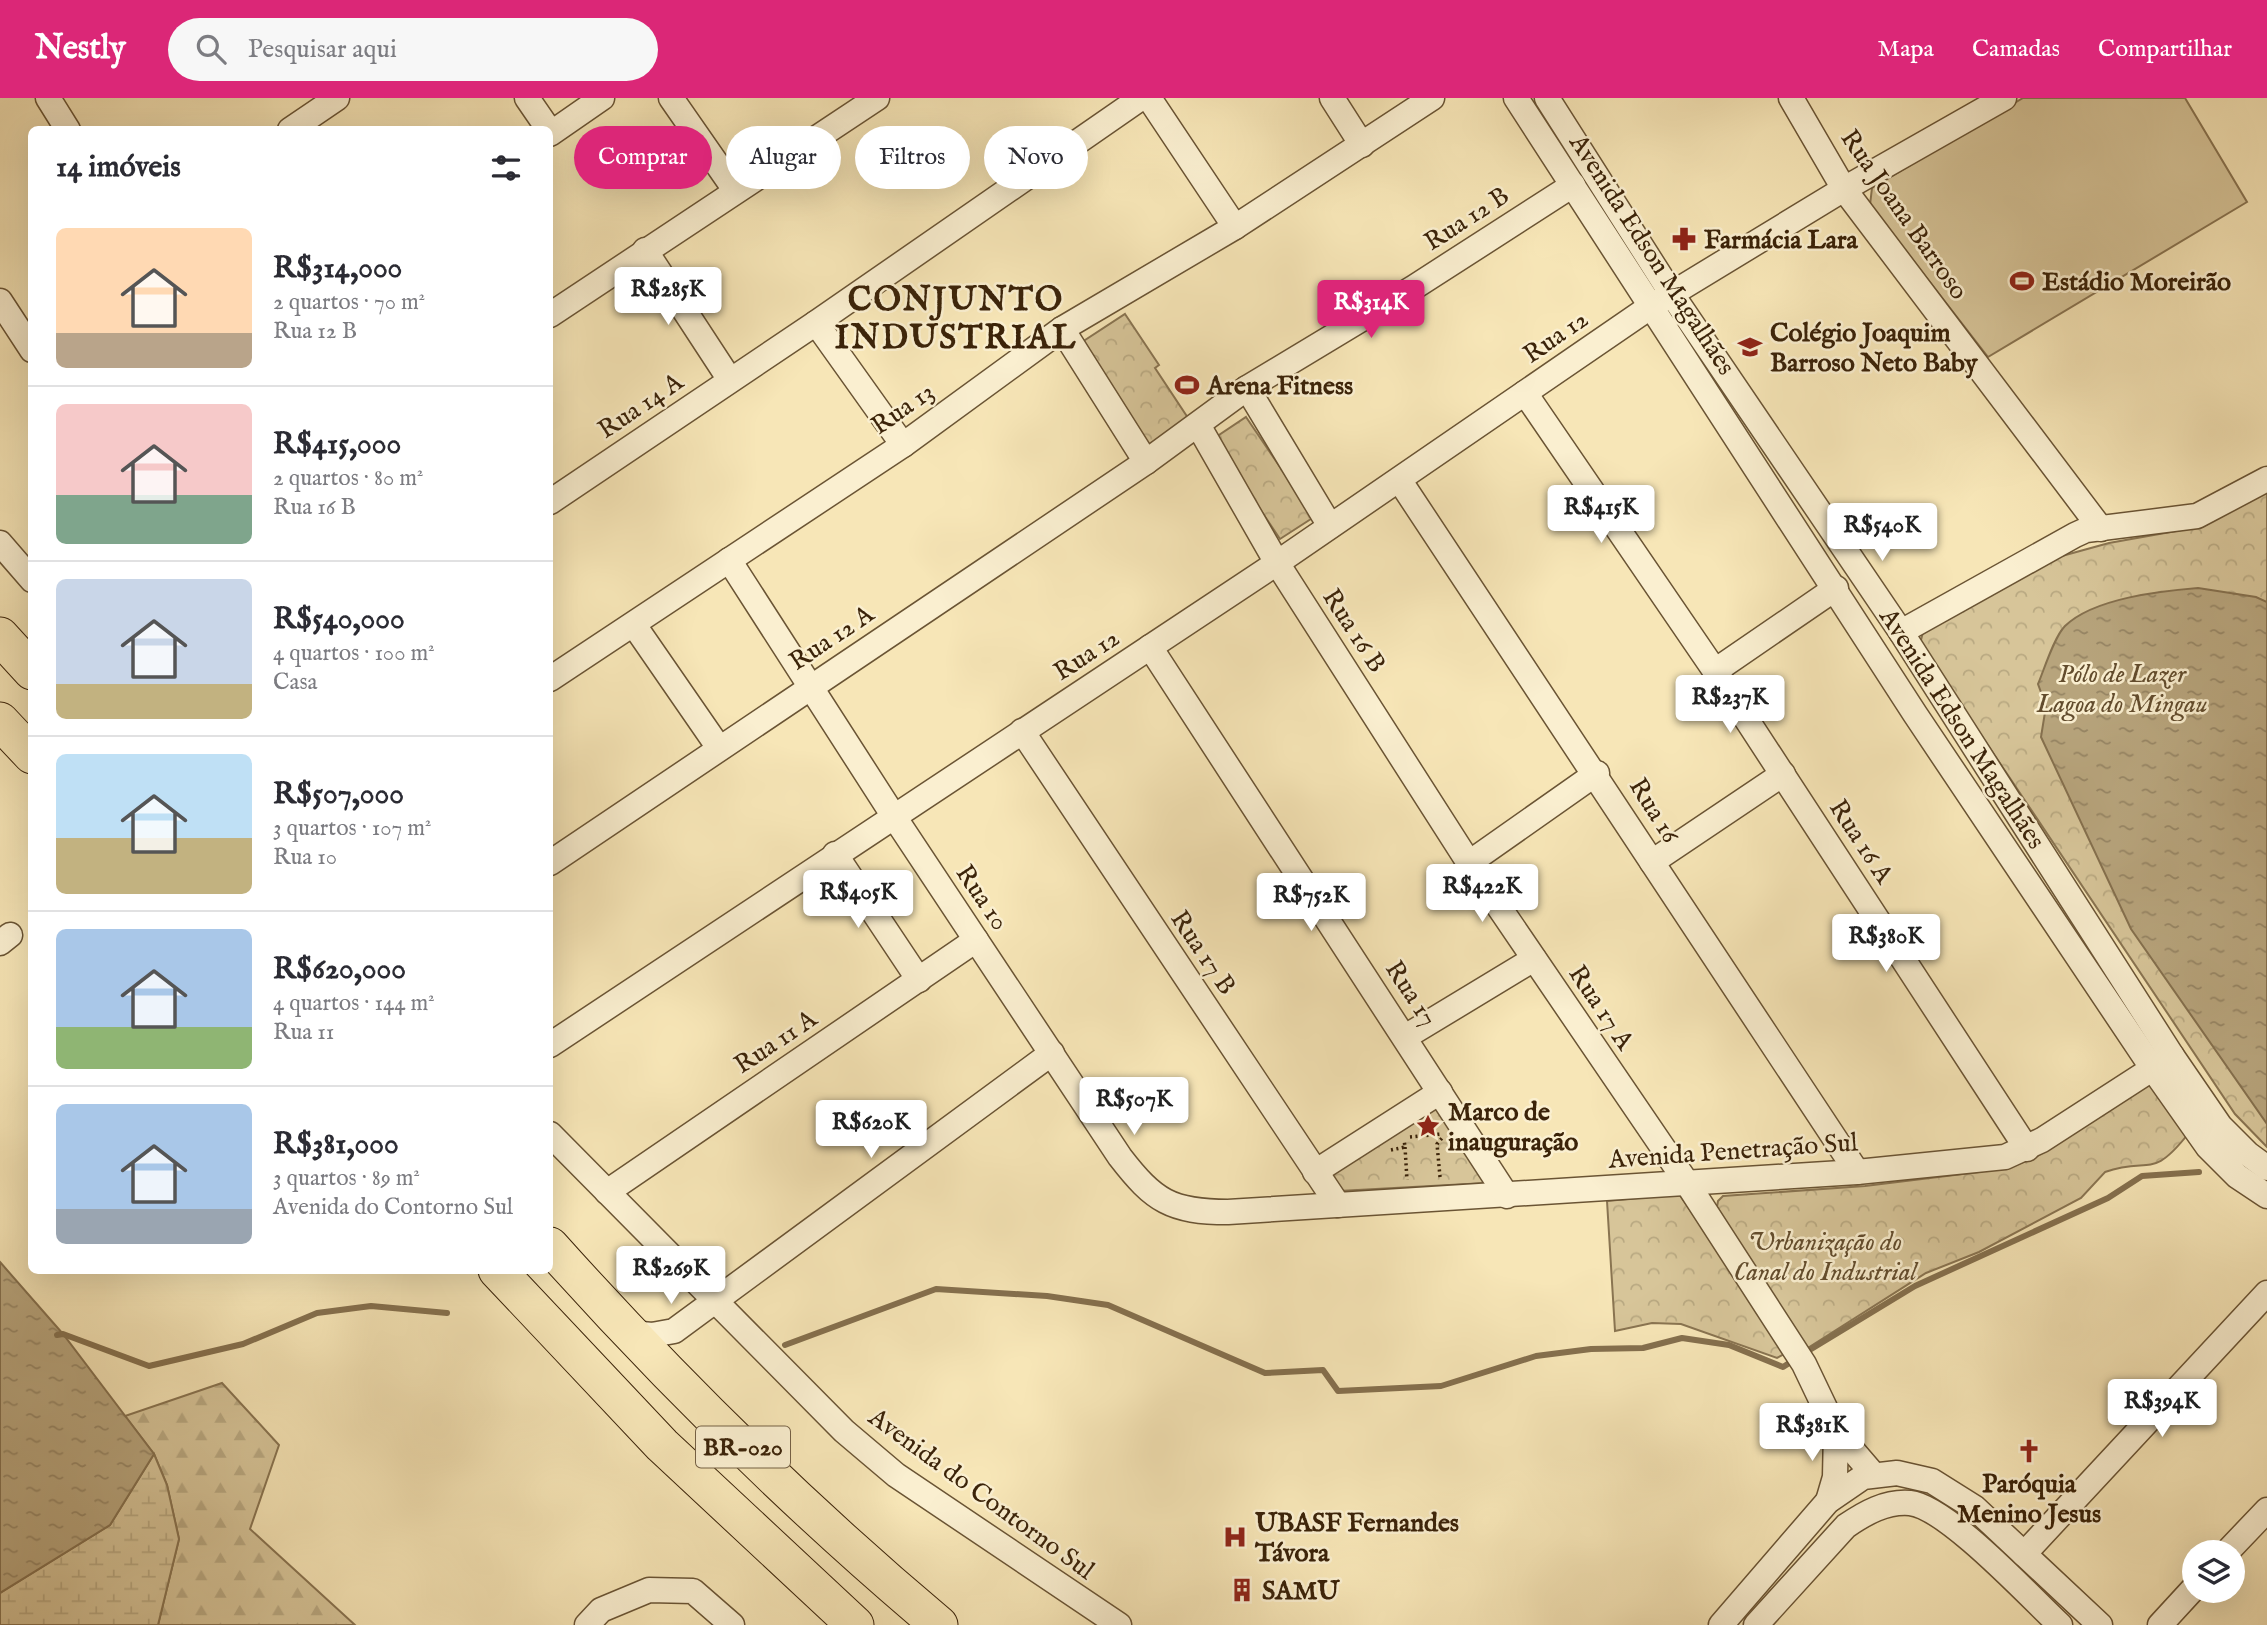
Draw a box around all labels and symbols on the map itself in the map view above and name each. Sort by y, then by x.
street label: Rua Joana Barroso [1833,123,1975,307]
street label: Avenida Edson Magalhães [1561,127,1742,381]
street label: Rua 12 B [1418,180,1516,259]
place label: Farmácia Lara [1704,224,1859,257]
pharmacy icon: Farmácia Lara [1670,225,1698,253]
place label: Estádio Moreirão [2042,266,2231,299]
sports icon: Estádio Moreirão [2008,267,2036,295]
pin: R$285K [611,268,725,327]
district label: CONJUNTO INDUSTRIAL [835,280,1077,360]
pin: R$314K [1314,280,1428,340]
street label: Rua 12 [1517,303,1595,371]
place label: Colégio Joaquim Barroso Neto Baby [1770,317,1979,380]
school or university icon: Colégio Joaquim Barroso Neto Baby [1736,333,1764,361]
street label: Rua 14 A [592,365,691,447]
place label: Arena Fitness [1206,370,1353,403]
sports icon: Arena Fitness [1173,371,1201,399]
street label: Rua 13 [865,376,941,443]
pin: R$415K [1544,486,1658,545]
pin: R$540K [1825,504,1939,563]
street label: Rua 16 B [1314,583,1393,679]
street label: Rua 12 A [783,597,882,679]
street label: Avenida Edson Magalhães [1871,601,2052,855]
street label: Rua 12 [1048,622,1126,689]
park label: Pólo de Lazer Lagoa do Mingau [2035,658,2208,722]
pin: R$237K [1673,676,1787,735]
street label: Rua 16 [1621,772,1687,850]
street label: Rua 16 A [1821,793,1901,891]
street label: Rua 10 [948,859,1016,937]
pin: R$422K [1425,864,1539,924]
pin: R$405K [801,870,915,930]
pin: R$752K [1254,874,1368,933]
street label: Rua 17 B [1163,904,1243,1001]
pin: R$380K [1829,914,1943,974]
street label: Rua 17 [1377,955,1444,1033]
street label: Rua 17 A [1560,959,1642,1058]
street label: Rua 11 A [728,1002,825,1082]
pin: R$507K [1077,1077,1191,1137]
place label: Marco de inauguração [1448,1096,1578,1159]
pin: R$620K [814,1100,928,1160]
place icon: Marco de inauguração [1414,1112,1442,1140]
street label: Avenida Penetração Sul [1606,1126,1860,1177]
park label: Urbanização do Canal do Industrial [1733,1226,1918,1289]
pin: R$269K [614,1246,728,1306]
pin: R$394K [2105,1380,2219,1439]
street label: Avenida do Contorno Sul [861,1400,1101,1588]
pin: R$381K [1755,1404,1869,1463]
road number: BR-020 [696,1427,790,1468]
church icon: Paróquia Menino Jesus [2015,1437,2043,1465]
place label: Paróquia Menino Jesus [1957,1468,2101,1531]
place label: UBASF Fernandes Távora [1254,1507,1459,1570]
hospital icon: UBASF Fernandes Távora [1221,1523,1249,1551]
place label: SAMU [1262,1575,1340,1608]
building icon: SAMU [1228,1576,1256,1604]

